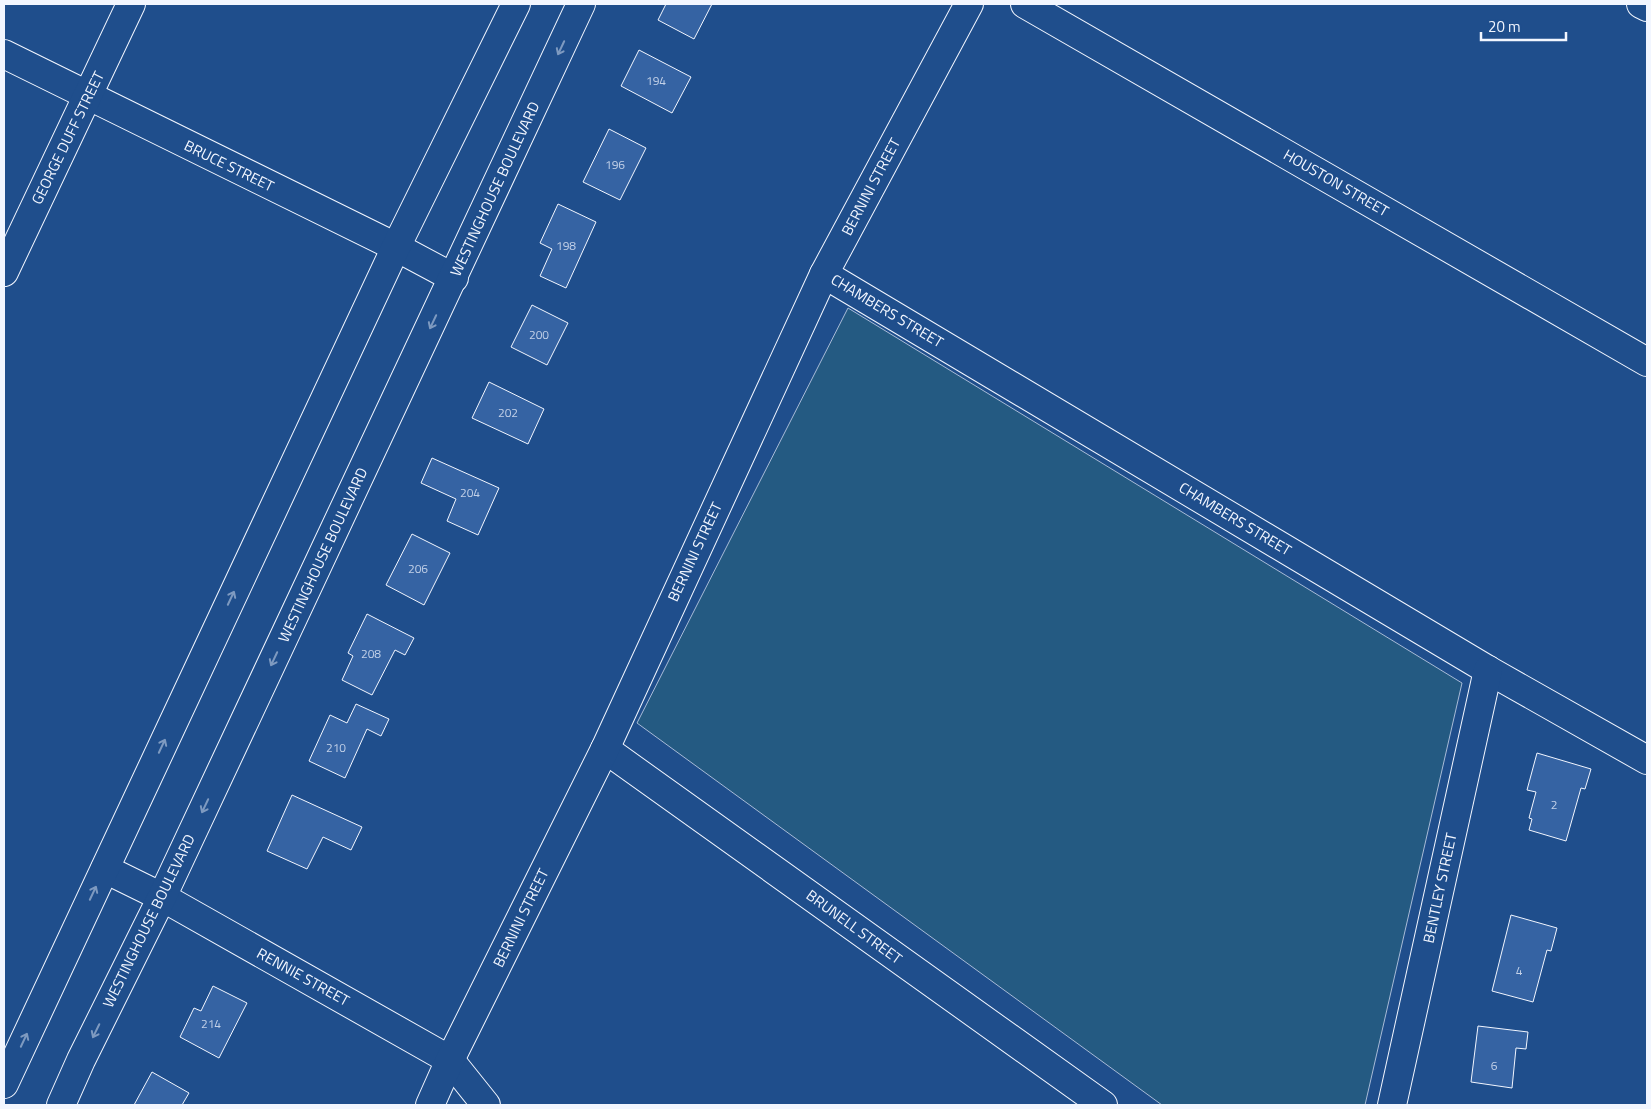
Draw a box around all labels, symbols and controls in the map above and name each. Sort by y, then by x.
scale bar [1481,10,1566,42]
text: 20 m [1488,15,1521,38]
one-way arrow [555,40,565,55]
street label: GEORGE DUFF STREET [25,67,110,208]
house number: 194 [646,71,666,90]
street label: WESTINGHOUSE BOULEVARD [444,98,545,280]
street label: BRUCE STREET [180,134,278,197]
street label: BERNINI STREET [835,134,906,240]
street label: HOUSTON STREET [1279,143,1393,222]
house number: 196 [605,155,625,174]
house number: 198 [556,236,576,255]
street label: CHAMBERS STREET [827,268,948,353]
one-way arrow [428,314,437,329]
house number: 200 [529,325,549,344]
house number: 202 [498,403,518,422]
street label: WESTINGHOUSE BOULEVARD [272,464,373,646]
street label: CHAMBERS STREET [1175,476,1296,561]
house number: 204 [460,483,480,502]
street label: BERNINI STREET [661,498,728,605]
house number: 206 [408,559,428,578]
one-way arrow [227,591,237,606]
house number: 208 [361,644,381,663]
one-way arrow [269,651,279,666]
one-way arrow [158,738,168,753]
house number: 210 [326,738,346,757]
house number: 2 [1551,795,1557,814]
one-way arrow [200,798,209,813]
street label: WESTINGHOUSE BOULEVARD [96,830,201,1011]
street label: BENTLEY STREET [1417,831,1462,945]
street label: BERNINI STREET [487,864,554,971]
street label: BRUNELL STREET [801,884,907,969]
one-way arrow [89,886,99,901]
street label: RENNIE STREET [253,942,354,1012]
house number: 4 [1516,961,1523,980]
house number: 214 [201,1014,221,1033]
one-way arrow [91,1023,100,1038]
one-way arrow [20,1033,30,1048]
house number: 6 [1491,1056,1498,1075]

